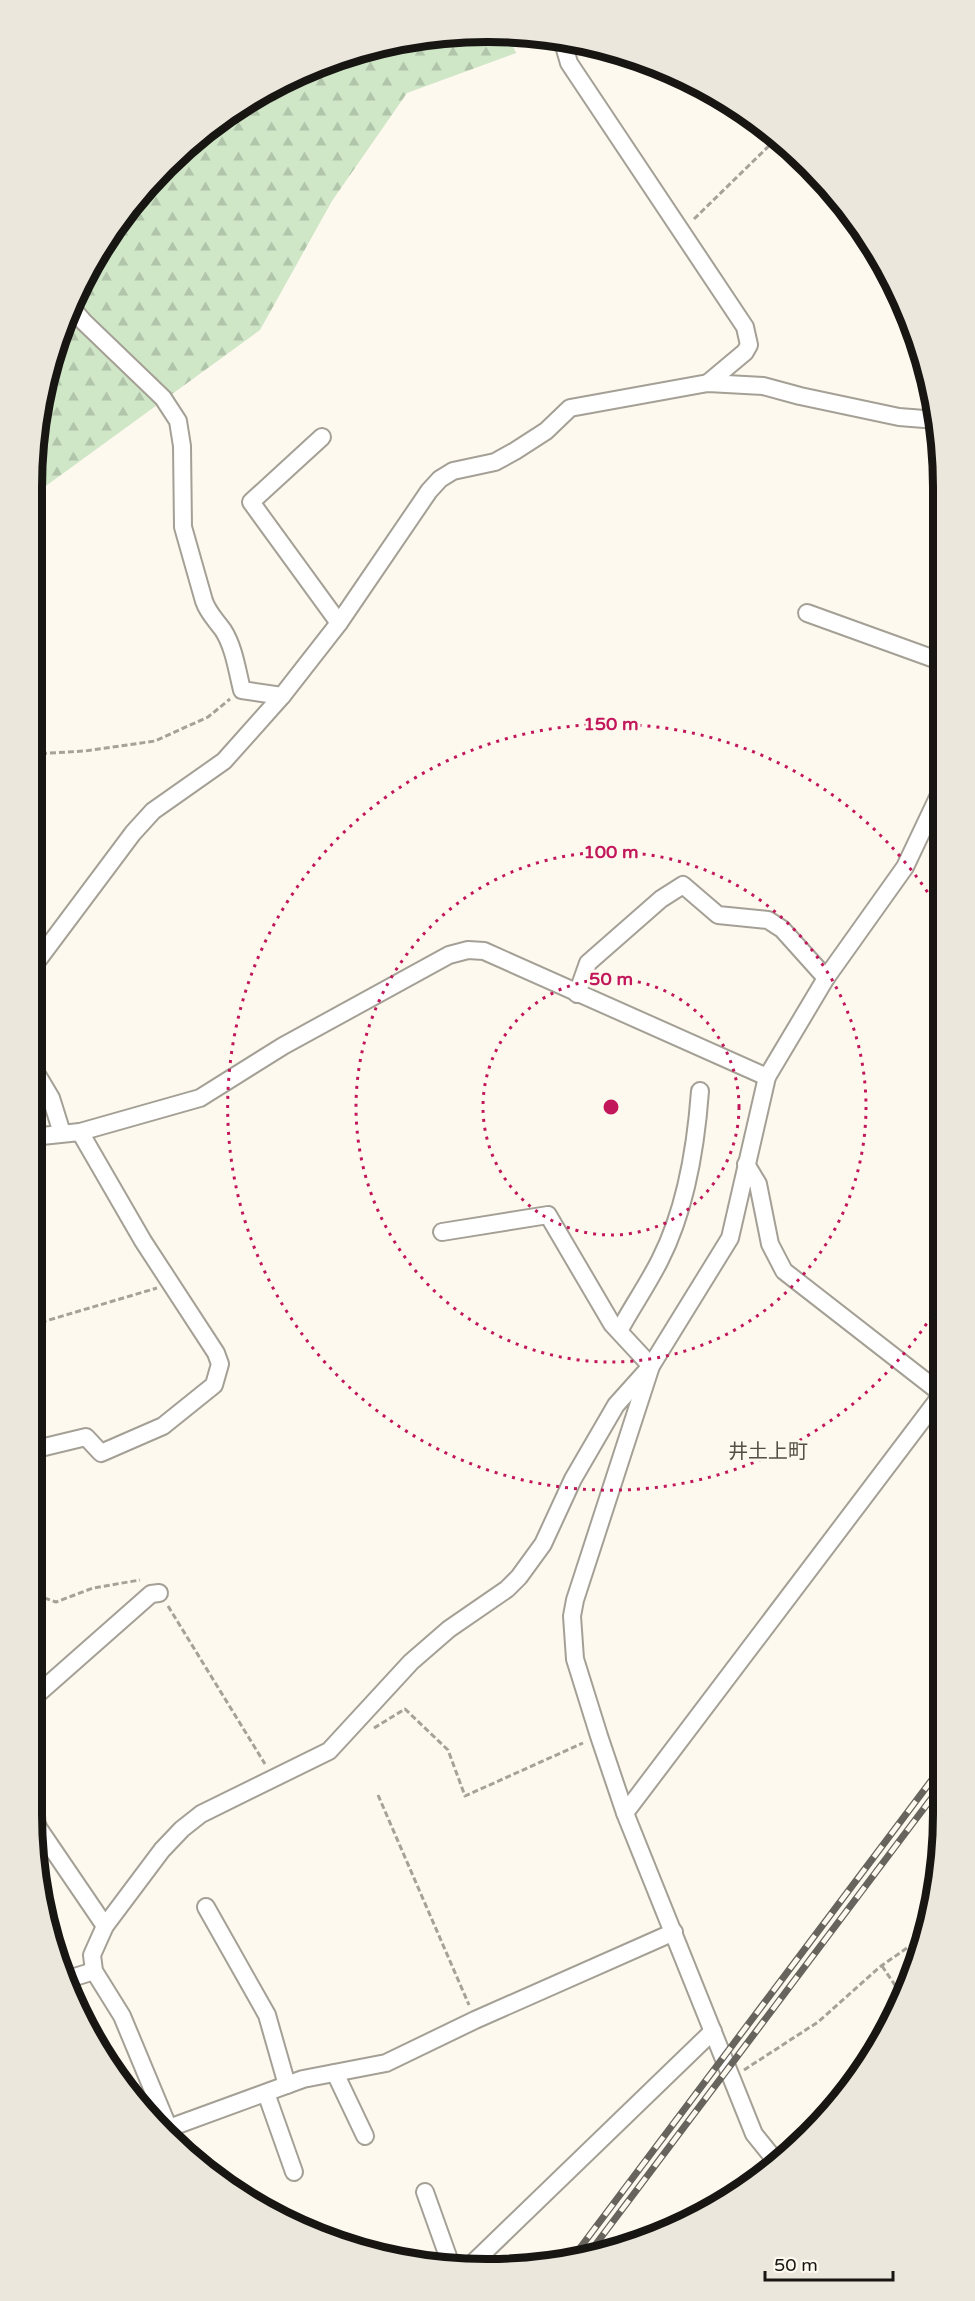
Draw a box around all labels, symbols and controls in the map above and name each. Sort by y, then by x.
text: 150 m [583,713,639,735]
text: 100 m [583,841,639,863]
text: 50 m [589,968,633,990]
centre of rings [601,1097,621,1117]
district label: 井土上町 [728,1440,808,1464]
scale bar [765,2244,892,2282]
text: 50 m [774,2254,818,2276]

